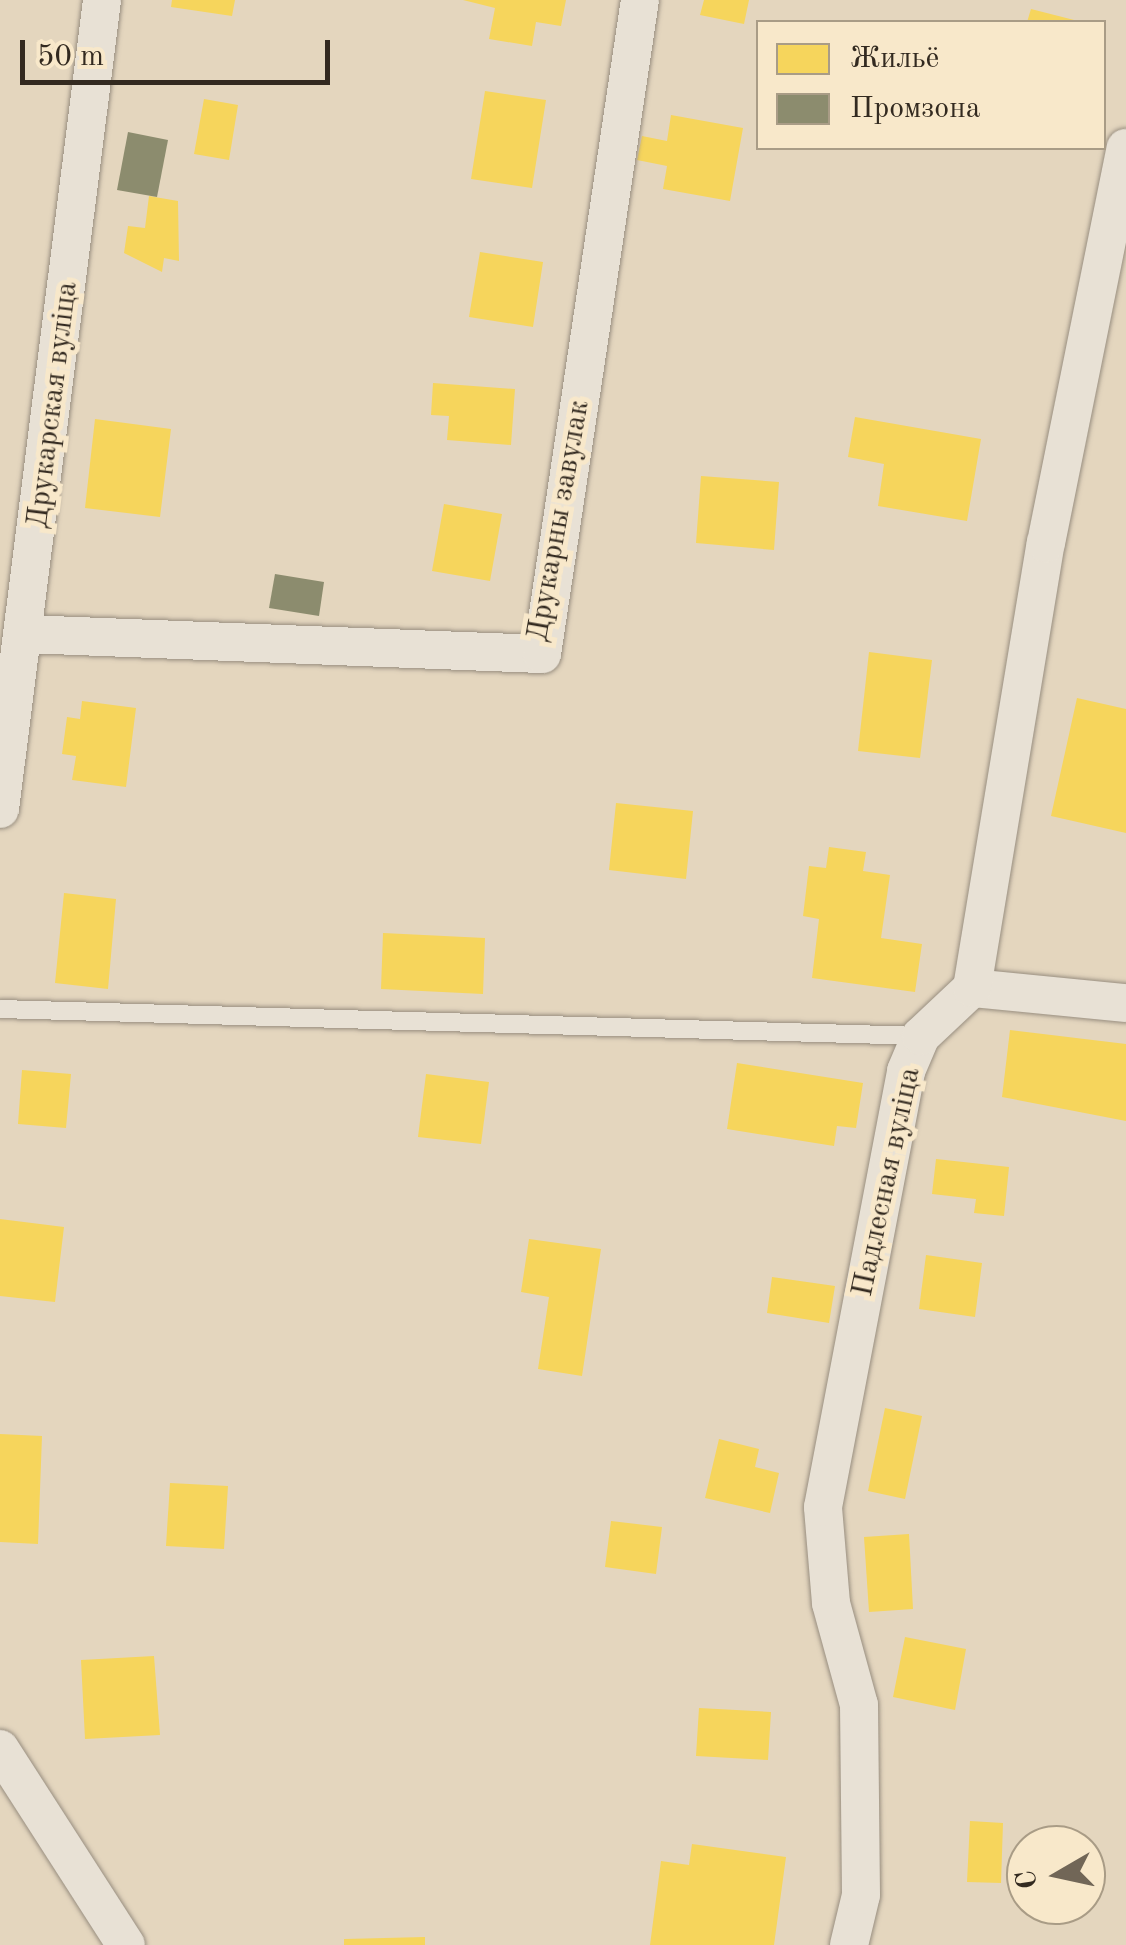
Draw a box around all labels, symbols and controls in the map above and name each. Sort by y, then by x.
scale bar [25,20,335,82]
legend [756,20,1106,150]
text: 50 m [37,42,104,72]
text: Жильё [850,44,939,74]
text: Промзона [850,94,981,124]
street label: Друкарская вуліца [20,280,86,530]
street label: Друкарны завулак [520,398,598,644]
street label: Падлесная вуліца [845,1064,929,1300]
north arrow [1006,1825,1106,1925]
text: С [1013,1868,1044,1891]

